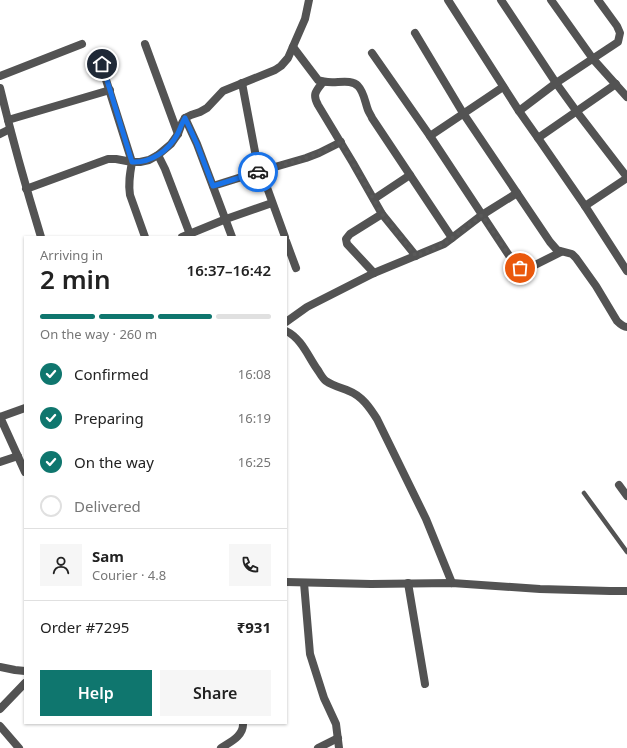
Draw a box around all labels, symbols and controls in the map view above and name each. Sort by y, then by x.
pin [85,47,119,81]
icon: home [91,53,113,75]
courier [238,152,278,192]
icon: car [247,161,269,183]
text: Arriving in [40,246,103,264]
pin [503,251,537,285]
icon: bag [509,257,531,279]
text: 16:37–16:42 [187,260,271,280]
text: 2 min [40,261,111,297]
text: On the way · 260 m [40,325,157,343]
icon: check [40,363,62,385]
text: Confirmed [74,364,149,384]
text: 16:08 [238,365,271,383]
icon: check [40,407,62,429]
text: Preparing [74,408,144,428]
text: 16:19 [238,409,271,427]
icon: check [40,451,62,473]
text: On the way [74,452,154,472]
text: 16:25 [238,453,271,471]
text: Delivered [74,496,141,516]
button: person [40,544,82,586]
button: phone [229,544,271,586]
text: Sam [92,546,124,566]
text: Courier · 4.8 [92,566,166,584]
text: Order #7295 [40,617,129,637]
text: ₹931 [237,617,271,637]
button: Help [40,670,152,716]
button: Share [160,670,271,716]

